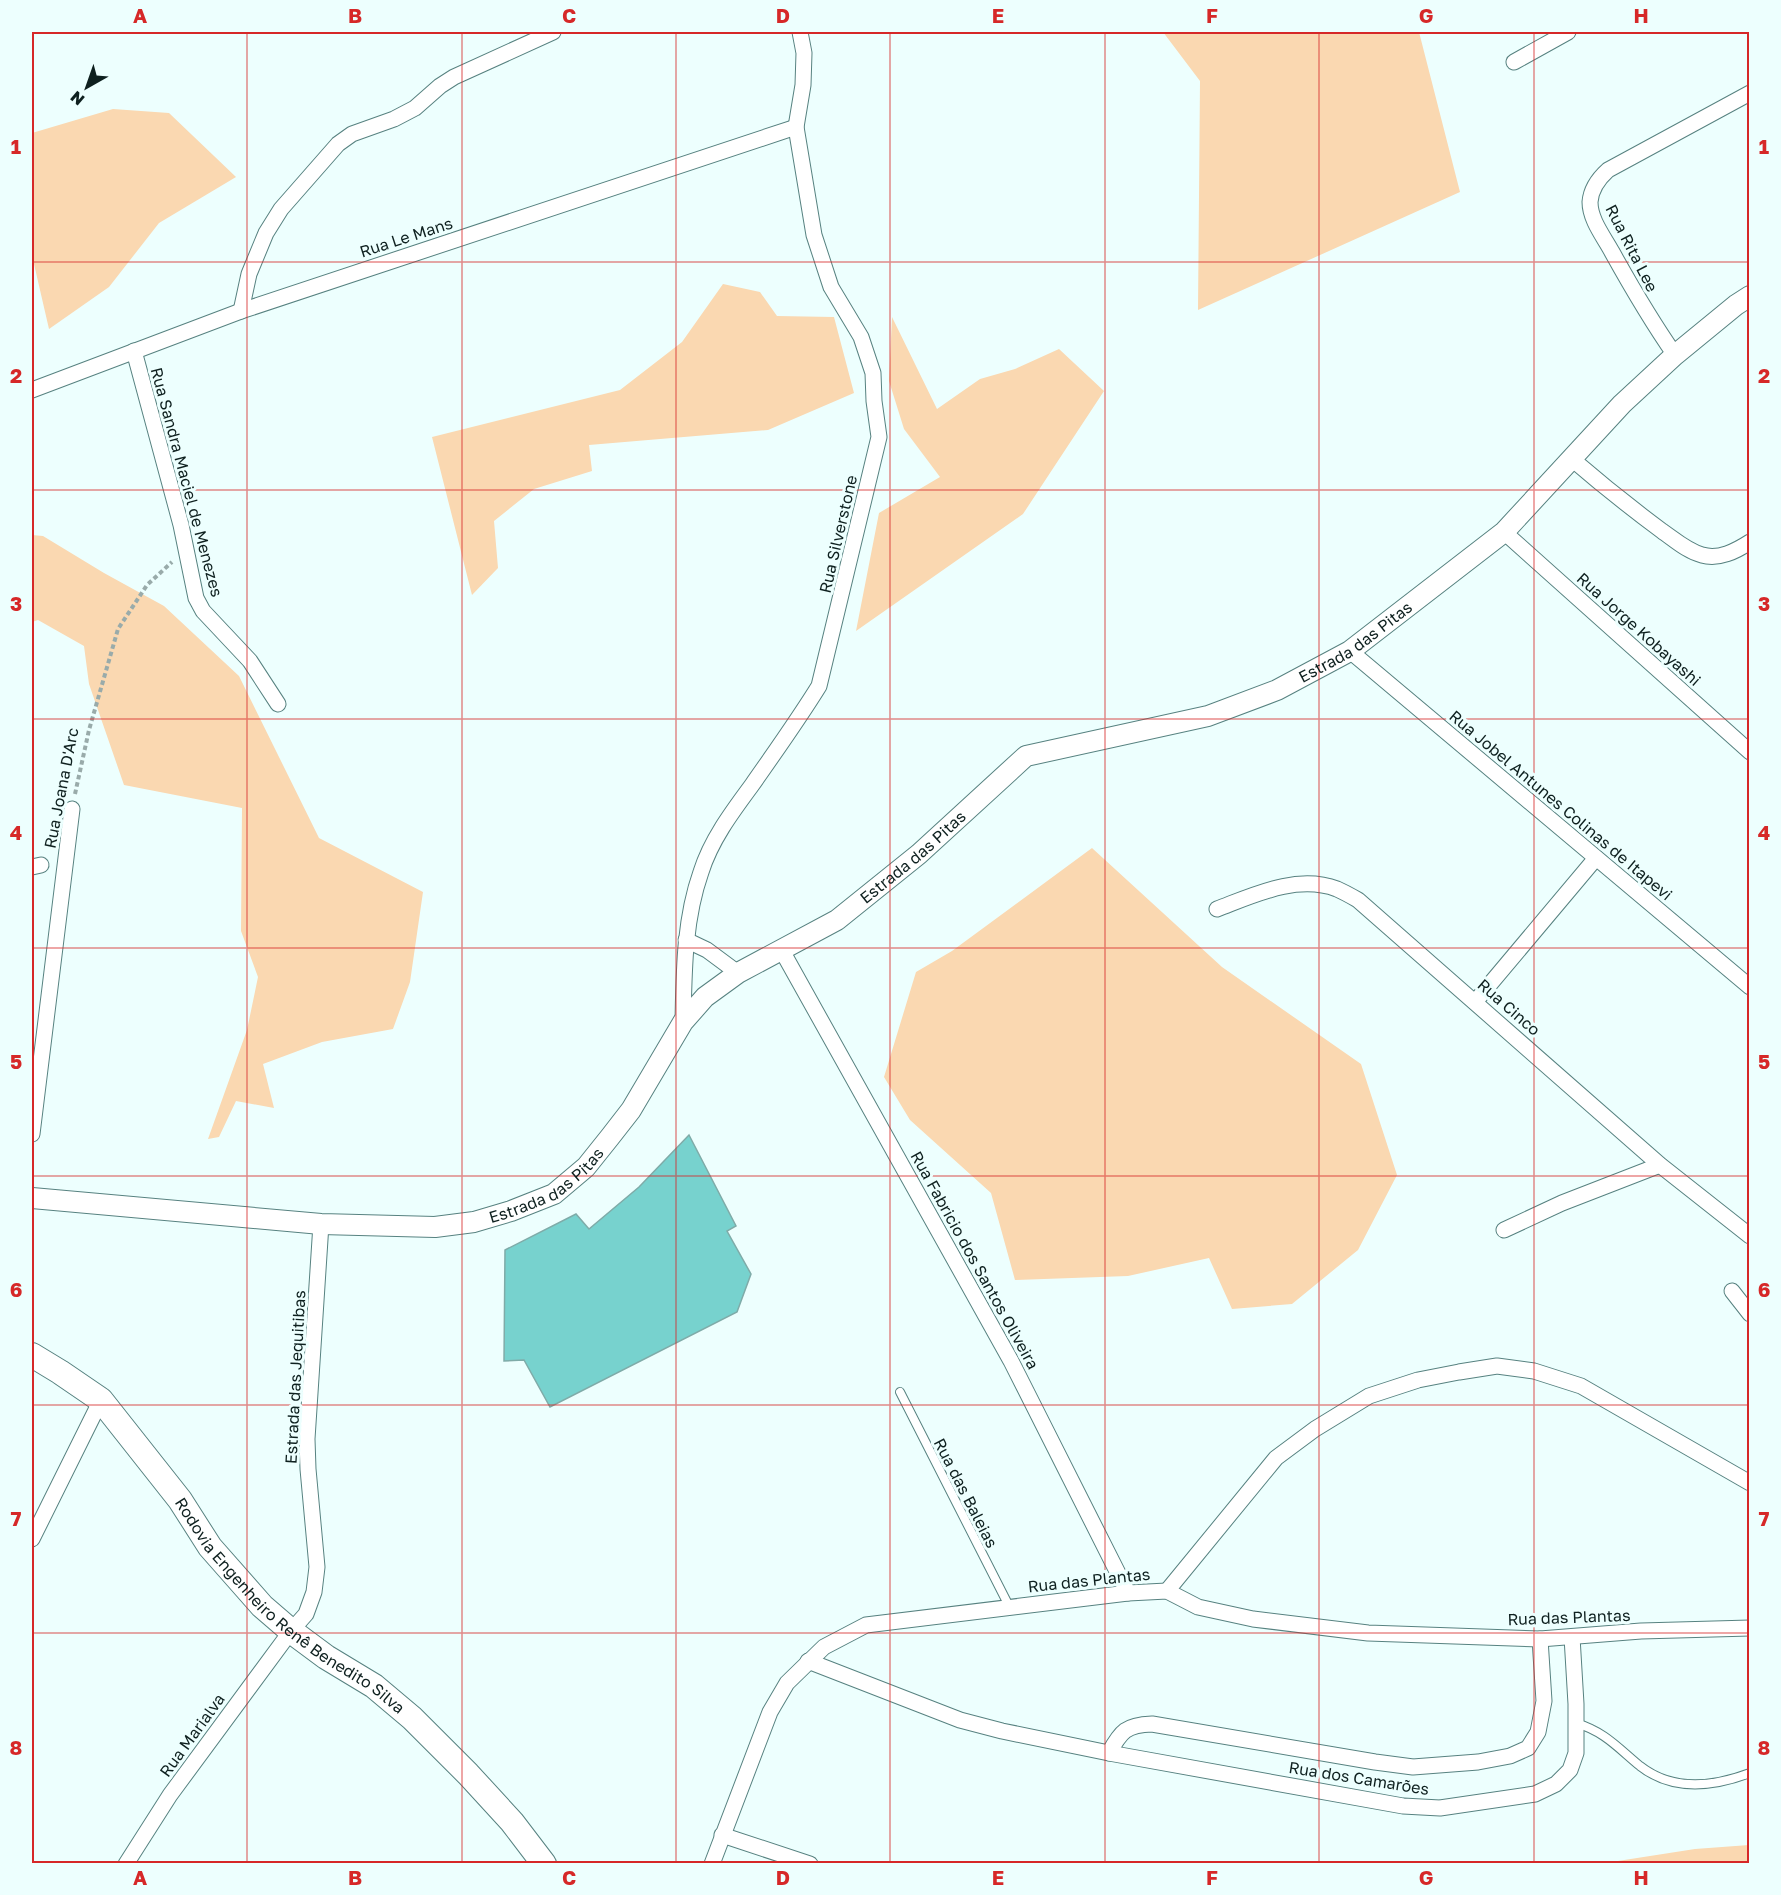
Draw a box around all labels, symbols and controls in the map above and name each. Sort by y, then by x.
text: A [133,3,147,27]
text: B [348,3,362,27]
text: C [562,3,576,27]
text: D [776,3,790,27]
text: E [992,3,1004,27]
text: F [1206,3,1218,27]
text: G [1419,3,1433,27]
text: H [1633,3,1649,27]
north arrow [57,57,117,117]
text: N [66,87,88,110]
text: 1 [11,134,21,158]
text: 1 [1759,134,1769,158]
street label: Rua Rita Lee [1601,201,1663,295]
street label: Rua Le Mans [357,213,455,261]
text: 2 [10,363,22,387]
text: 2 [1758,363,1770,387]
street label: Rua Sandra Maciel de Menezes [147,365,227,599]
street label: Rua Silverstone [815,473,861,595]
street label: Rua Jorge Kobayashi [1573,568,1705,690]
text: 3 [10,591,22,615]
text: 3 [1758,591,1770,615]
street label: Estrada das Pitas [1295,597,1416,687]
street label: Rua Jobel Antunes Colinas de Itapevi [1445,706,1677,904]
street label: Rua Joana D'Arc [39,726,83,850]
street label: Estrada das Pitas [856,806,970,908]
text: 4 [10,820,22,844]
text: 4 [1758,820,1770,844]
street label: Rua Cinco [1474,974,1544,1040]
text: 5 [10,1049,22,1073]
text: 5 [1758,1049,1770,1073]
street label: Estrada das Pitas [487,1143,608,1227]
street label: Rua Fabricio dos Santos Oliveira [907,1147,1043,1373]
text: 6 [10,1277,22,1301]
text: 6 [1758,1277,1770,1301]
street label: Estrada das Jequitibas [280,1290,310,1464]
street label: Rua das Baleias [930,1435,1002,1551]
street label: Rodovia Engenheiro Renê Benedito Silva [171,1494,409,1718]
text: 7 [11,1506,22,1530]
text: 7 [1759,1506,1770,1530]
street label: Rua das Plantas [1027,1564,1151,1596]
street label: Rua das Plantas [1507,1605,1631,1629]
street label: Rua Marialva [155,1689,229,1781]
text: 8 [10,1735,22,1759]
text: 8 [1758,1735,1770,1759]
street label: Rua dos Camarões [1287,1757,1431,1799]
text: A [133,1865,147,1889]
text: B [348,1865,362,1889]
text: C [562,1865,576,1889]
text: D [776,1865,790,1889]
text: E [992,1865,1004,1889]
text: F [1206,1865,1218,1889]
text: G [1419,1865,1433,1889]
text: H [1633,1865,1649,1889]

